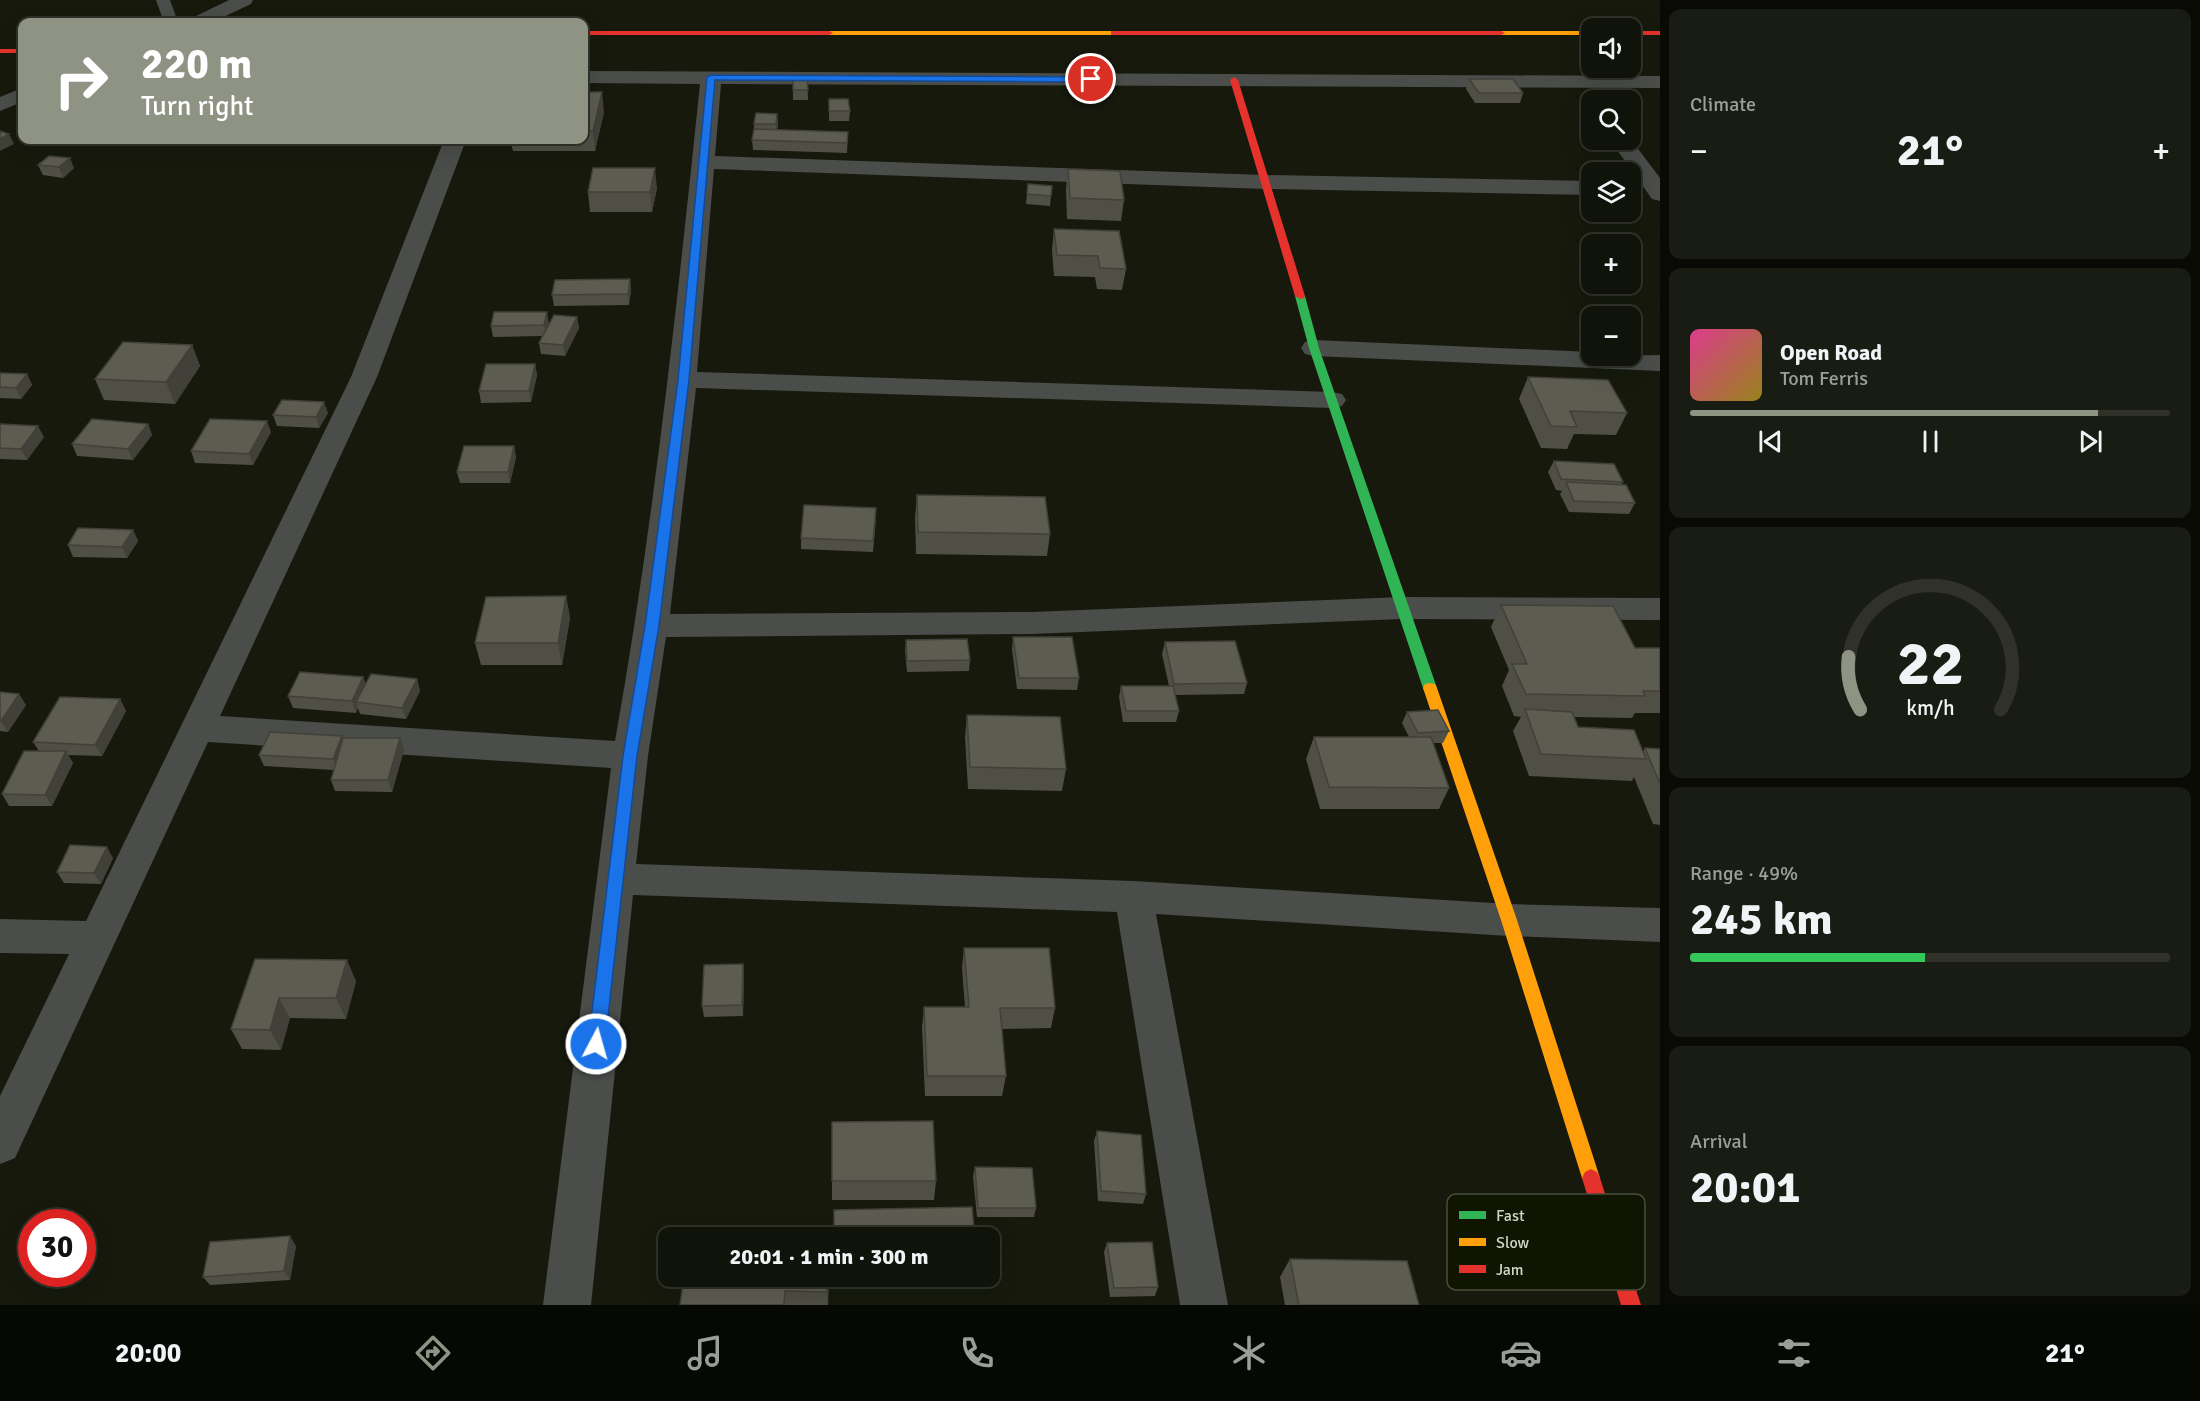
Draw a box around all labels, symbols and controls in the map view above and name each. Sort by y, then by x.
map controls [1581,18,1641,366]
button: sound [1581,18,1641,78]
text: 220 m [141,39,252,90]
icon: right [42,42,120,120]
pin [1065,53,1116,104]
icon: arrive [1074,62,1107,95]
text: Turn right [141,90,254,123]
button: search [1581,90,1641,150]
text: Climate [1690,92,1756,117]
text: 21° [1897,123,1963,178]
text: − [1690,131,1708,172]
text: + [2152,131,2170,172]
button: layers [1581,162,1641,222]
button: + [1581,234,1641,294]
button: − [1581,306,1641,366]
text: Open Road [1780,339,1882,366]
text: Tom Ferris [1780,366,1868,391]
icon: previous [1754,425,1787,458]
icon: pause [1914,425,1947,458]
icon: next [2074,425,2107,458]
text: 22 [1896,625,1964,702]
text: km/h [1906,695,1954,721]
text: Range · 49% [1690,861,1798,886]
text: 245 km [1690,892,1833,947]
position arrow [564,1012,628,1076]
text: Arrival [1690,1129,1748,1154]
text: 20:01 [1690,1160,1800,1215]
legend [1447,1194,1645,1290]
text: Fast [1496,1206,1525,1226]
speed limit sign: 30 [18,1209,96,1287]
text: Slow [1496,1233,1530,1253]
text: 20:01 · 1 min · 300 m [729,1243,929,1270]
text: Jam [1496,1260,1524,1280]
icon: directions [412,1332,454,1374]
icon: music [684,1332,726,1374]
icon: phone [956,1332,998,1374]
icon: climate [1228,1332,1270,1374]
icon: car [1500,1332,1542,1374]
icon: filters [1773,1332,1815,1374]
text: 20:00 [115,1337,181,1370]
text: 21° [2045,1337,2085,1370]

